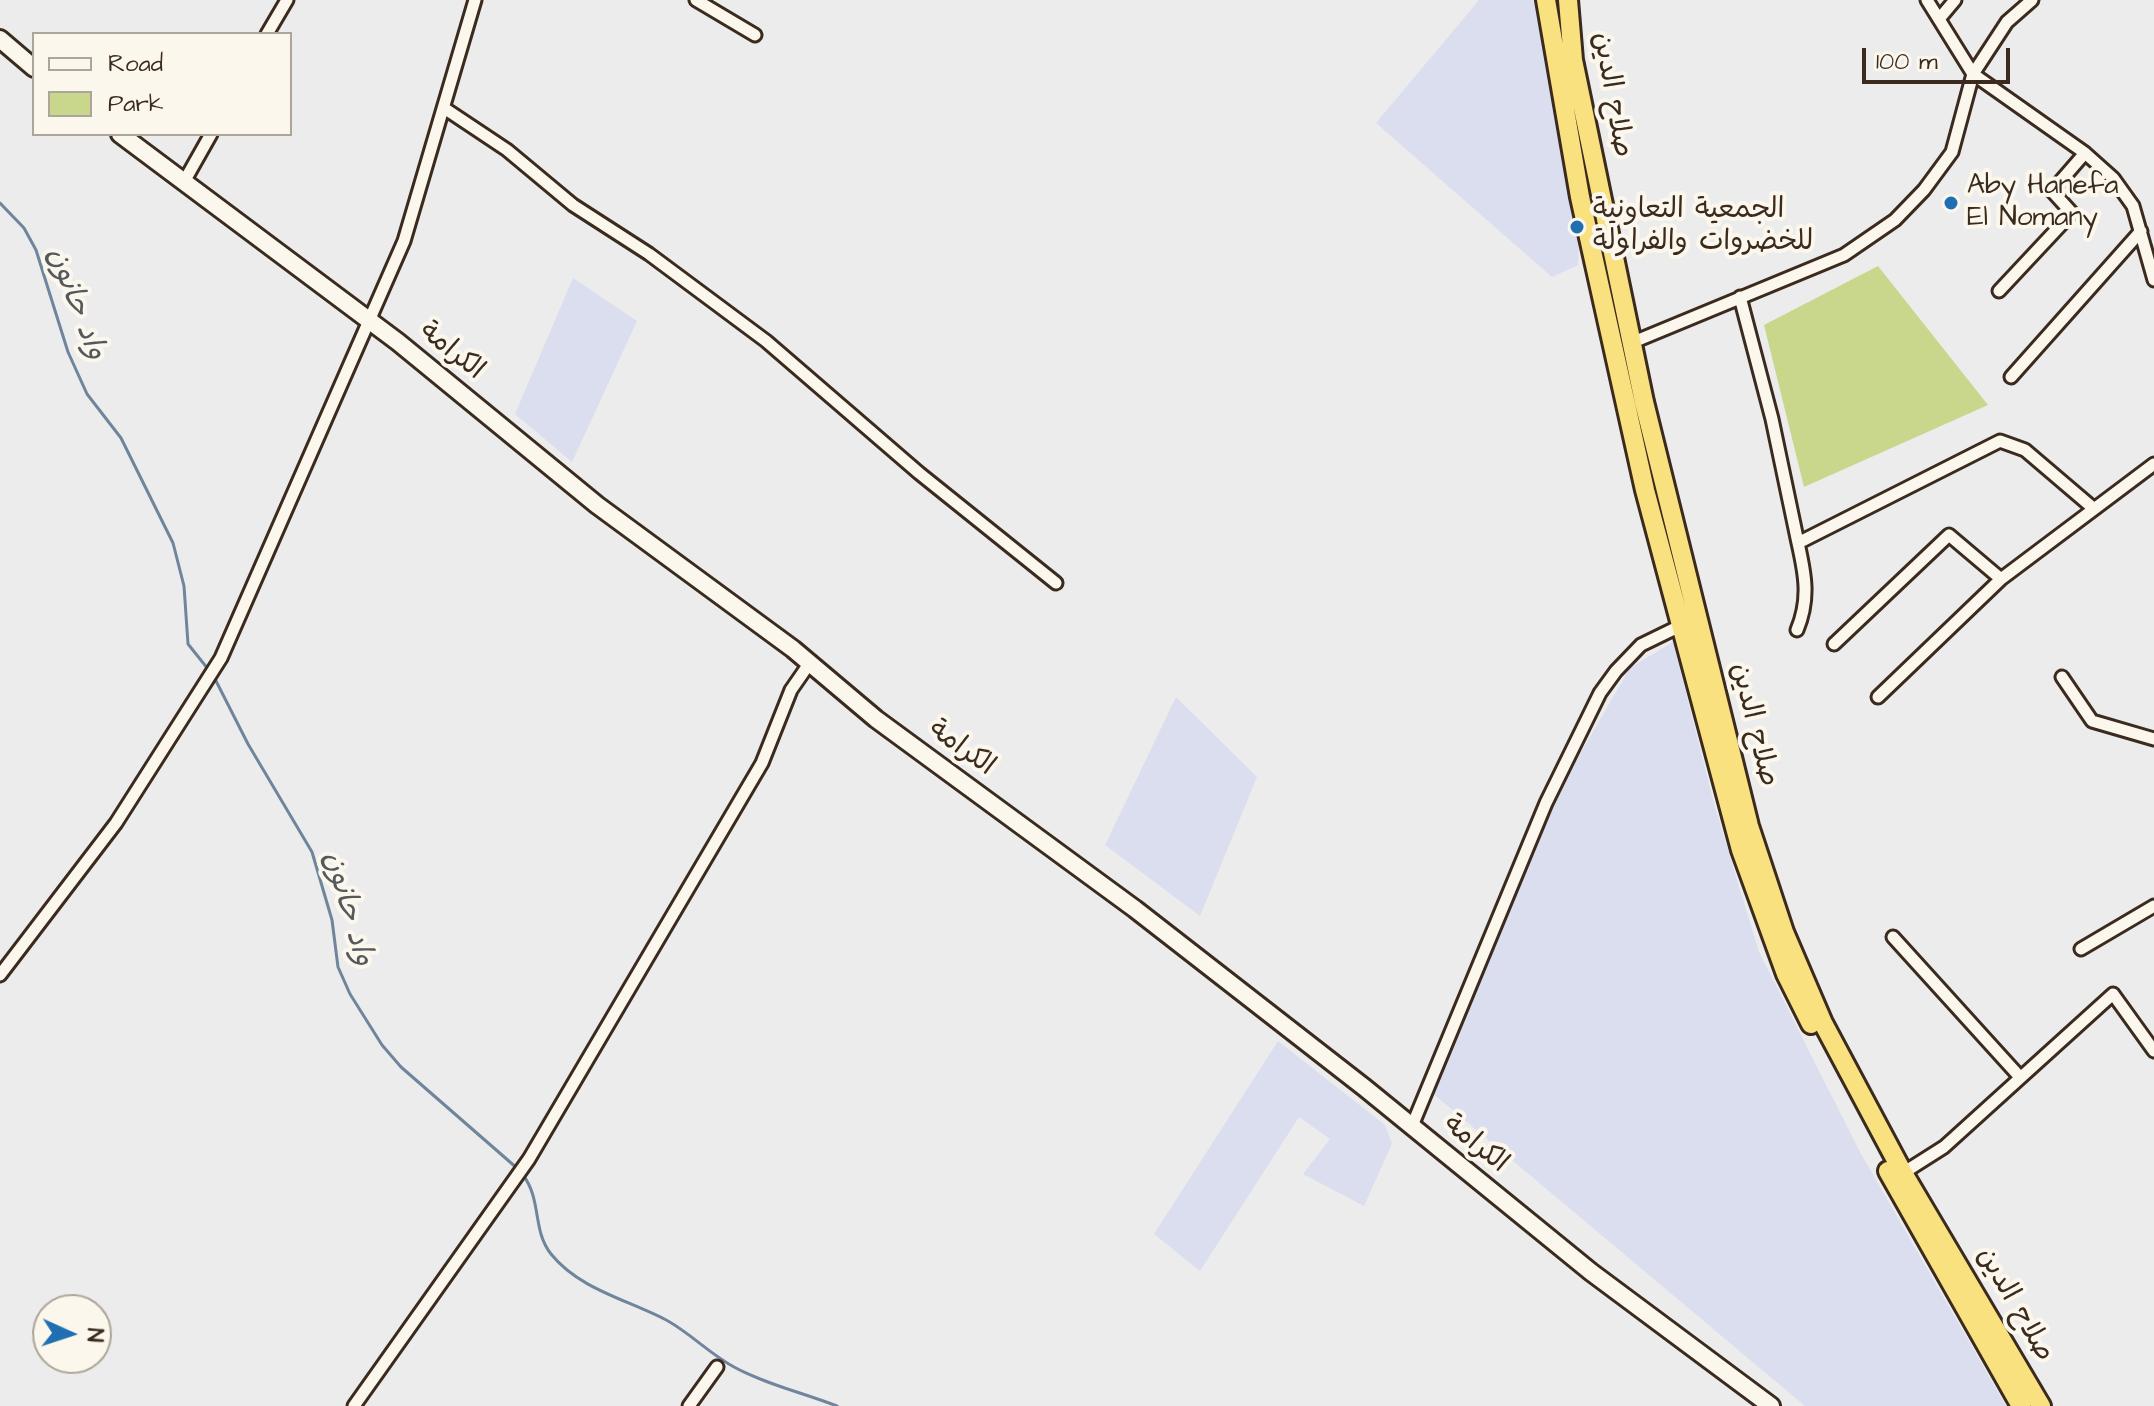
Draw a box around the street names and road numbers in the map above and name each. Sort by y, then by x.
street label: صلاح الدين [1583,30,1639,160]
street label: الكرامة [412,316,490,388]
street label: صلاح الدين [1721,660,1785,790]
street label: الكرامة [921,714,1001,784]
street label: الكرامة [1436,1109,1514,1181]
street label: صلاح الدين [1968,1242,2060,1368]

